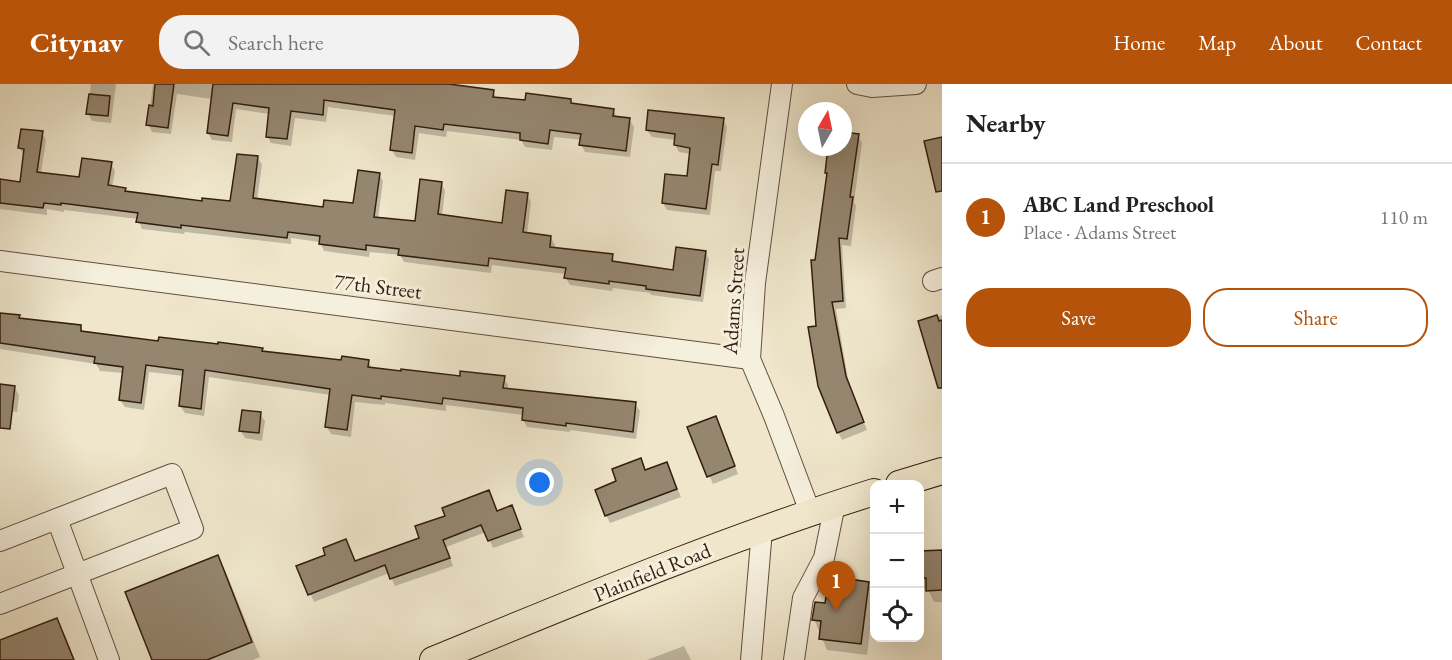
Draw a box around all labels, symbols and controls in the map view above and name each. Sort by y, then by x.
search box [159,15,579,69]
text: Citynav [30,24,123,60]
icon: search [180,26,213,59]
text: Search here [228,28,324,57]
text: Home [1113,29,1165,56]
text: Map [1198,29,1236,56]
text: About [1269,29,1322,56]
text: Contact [1355,29,1422,56]
north arrow [798,102,852,156]
text: Nearby [966,106,1046,140]
text: ABC Land Preschool [1023,190,1214,219]
text: 1 [980,204,991,230]
text: 110 m [1380,204,1428,230]
text: Place · Adams Street [1023,219,1176,245]
street label: Adams Street [716,246,750,356]
street label: 77th Street [333,267,424,305]
button: Save [966,288,1191,347]
button: Share [1203,288,1428,347]
your location [525,468,554,497]
map controls [870,480,924,642]
button: + [870,480,924,534]
button: − [870,534,924,588]
street label: Plainfield Road [589,536,715,608]
pin: 1 [816,562,856,611]
button: locate [870,588,924,642]

